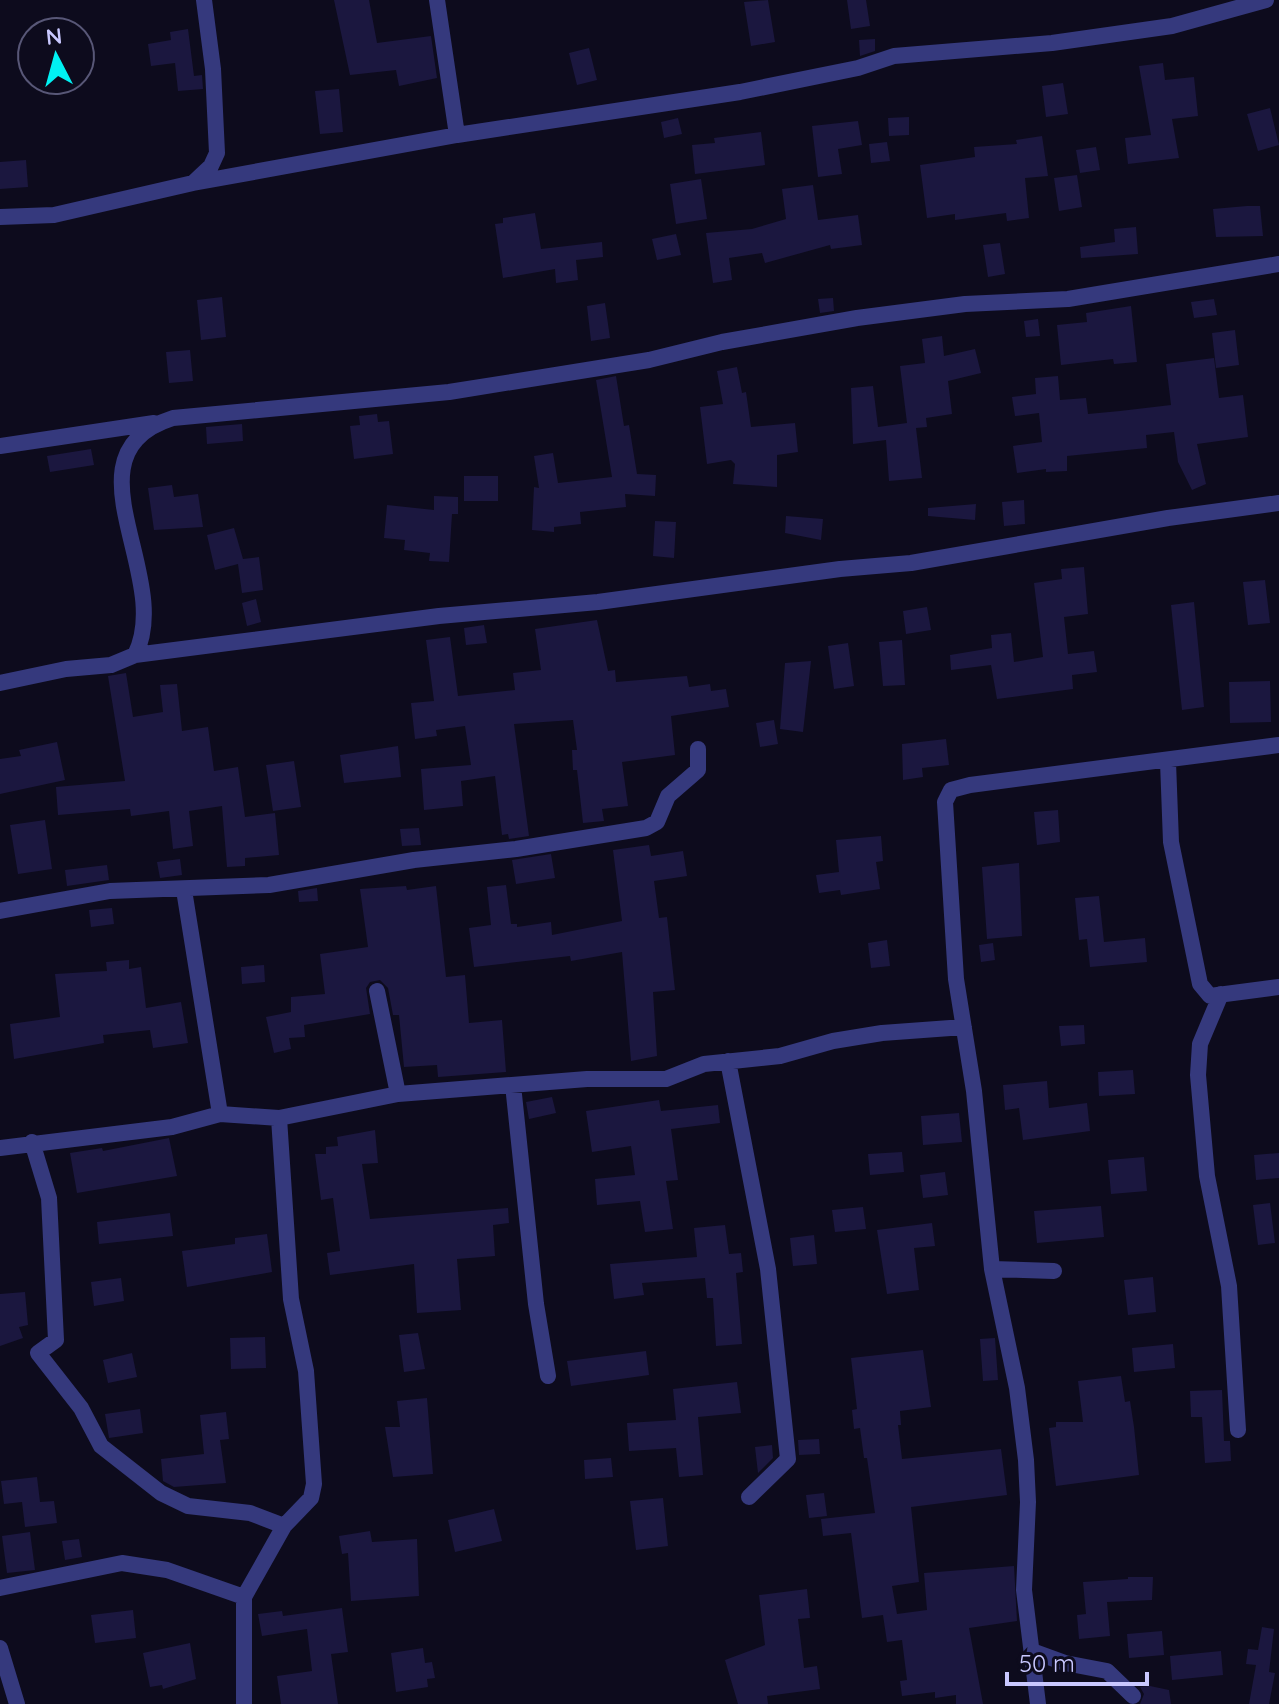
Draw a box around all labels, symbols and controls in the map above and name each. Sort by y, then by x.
north arrow [16,16,96,96]
text: N [44,21,63,51]
scale bar [1007,1636,1147,1686]
text: 50 m [1019,1648,1075,1678]

